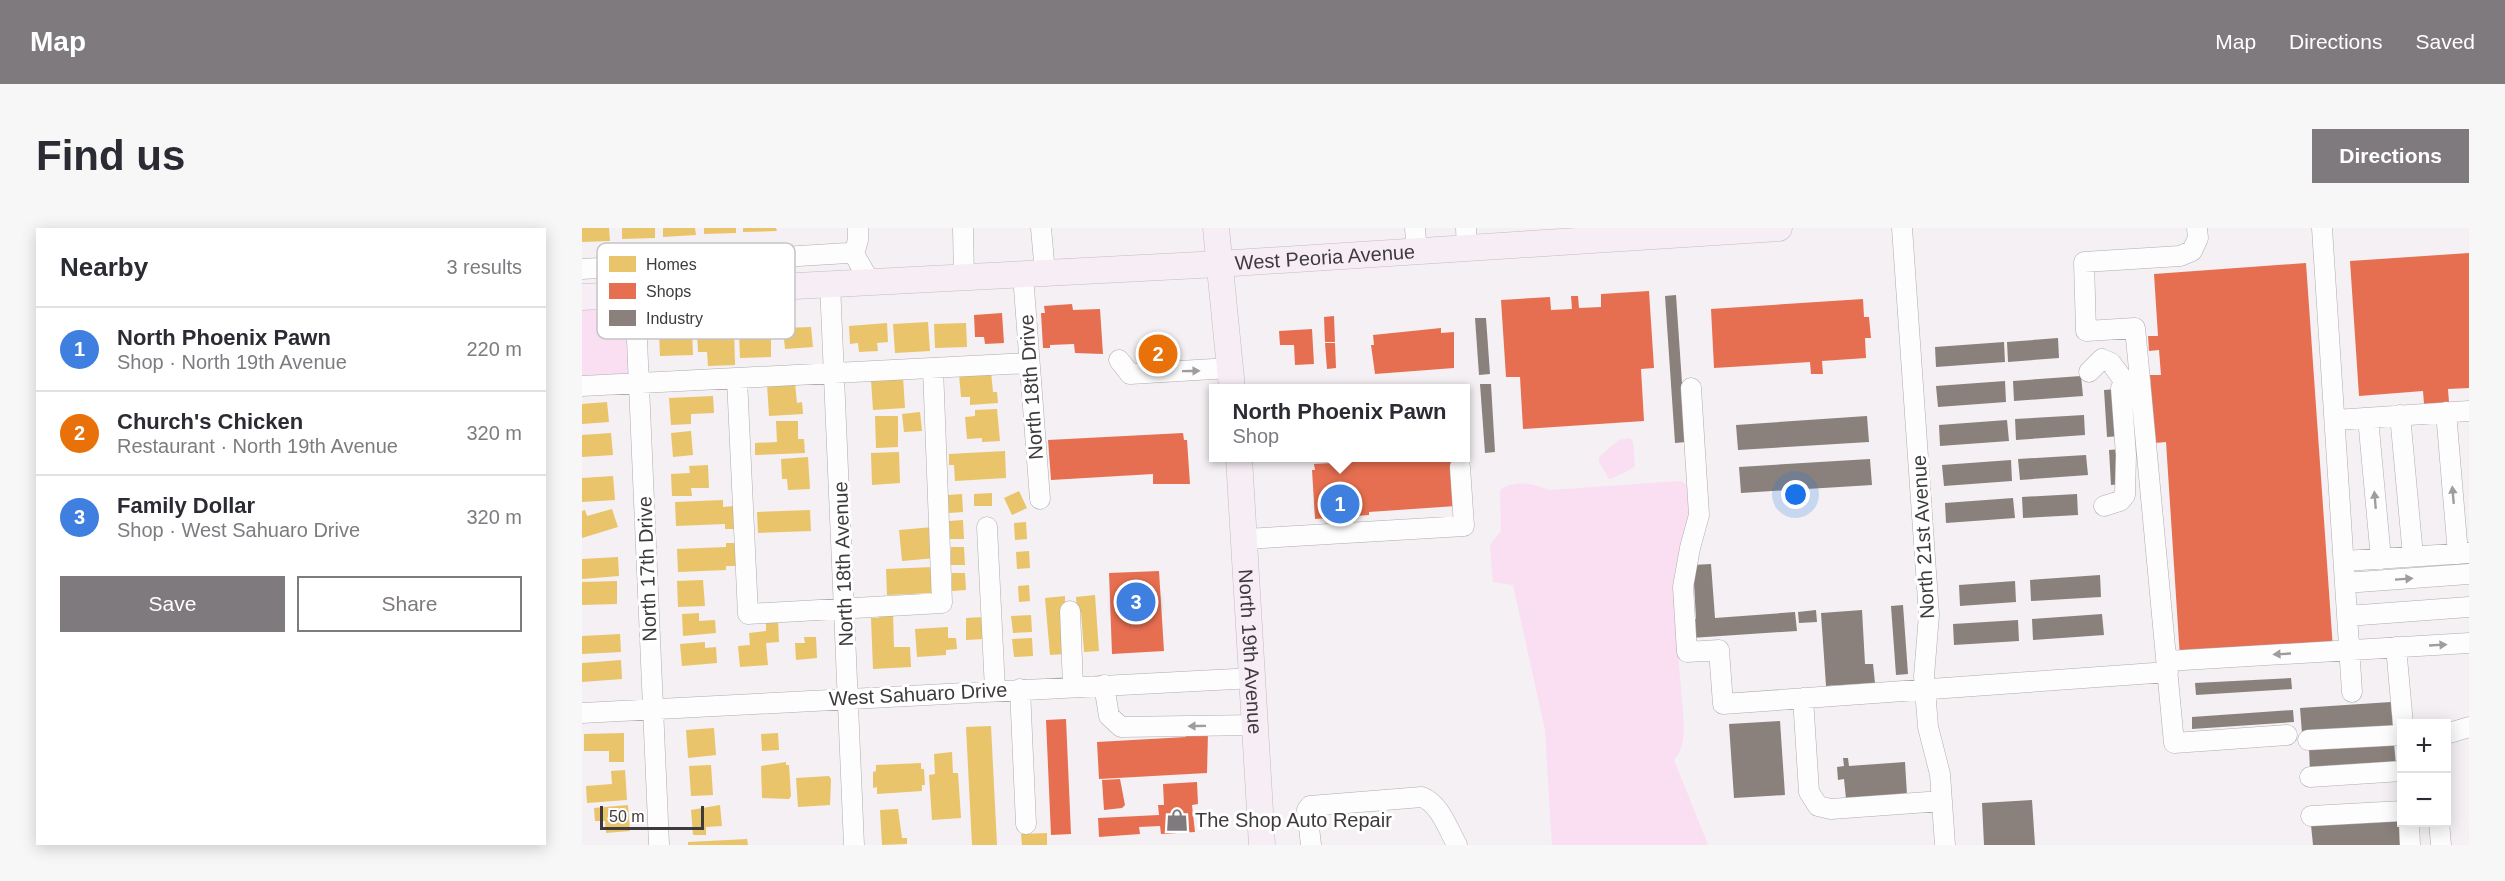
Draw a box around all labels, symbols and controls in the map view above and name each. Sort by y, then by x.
text: Map [30,26,86,57]
text: Map [2215,30,2256,53]
text: Directions [2289,30,2382,53]
text: Saved [2415,30,2475,53]
button: Directions [2312,129,2469,183]
text: Find us [36,132,185,179]
street label: West Peoria Avenue [1234,240,1416,274]
legend [597,243,795,339]
text: Nearby [60,252,148,282]
text: 3 results [446,256,522,278]
text: Homes [646,256,697,273]
text: Shops [646,283,691,300]
text: Industry [646,310,703,327]
street label: North 18th Drive [1015,314,1047,460]
text: North Phoenix Pawn [117,325,331,350]
pin: 2 [1138,332,1178,376]
text: 1 [74,338,85,360]
text: 220 m [466,338,522,360]
text: Shop · North 19th Avenue [117,351,347,373]
one-way arrow [1182,366,1201,375]
popup [1209,384,1470,462]
text: North Phoenix Pawn [1233,399,1446,424]
text: Church's Chicken [117,409,303,434]
text: 2 [74,422,85,444]
text: 320 m [466,422,522,444]
text: Shop [1233,425,1279,447]
text: Restaurant · North 19th Avenue [117,435,398,457]
street label: North 21st Avenue [1908,454,1938,620]
your location [1781,480,1810,509]
street label: North 18th Avenue [829,481,857,647]
pin: 1 [1320,482,1359,526]
one-way arrow [2448,486,2458,505]
one-way arrow [2370,491,2380,510]
text: Family Dollar [117,493,255,518]
street label: North 17th Drive [633,496,661,642]
text: 3 [74,506,85,528]
text: 320 m [466,506,522,528]
text: Shop · West Sahuaro Drive [117,519,360,541]
street label: North 19th Avenue [1235,568,1266,735]
one-way arrow [2394,574,2413,583]
button: Save [60,576,285,632]
button: Share [297,576,522,632]
pin: 3 [1116,580,1156,625]
one-way arrow [2429,640,2448,649]
one-way arrow [2272,650,2291,659]
street label: West Sahuaro Drive [828,678,1008,710]
map controls [2397,719,2451,827]
button: + [2397,719,2451,773]
one-way arrow [1188,721,1207,731]
button: − [2397,773,2451,827]
scale bar [600,803,704,830]
shop icon: The Shop Auto Repair [1164,807,1190,833]
text: 50 m [609,808,645,825]
place label: The Shop Auto Repair [1195,809,1392,831]

